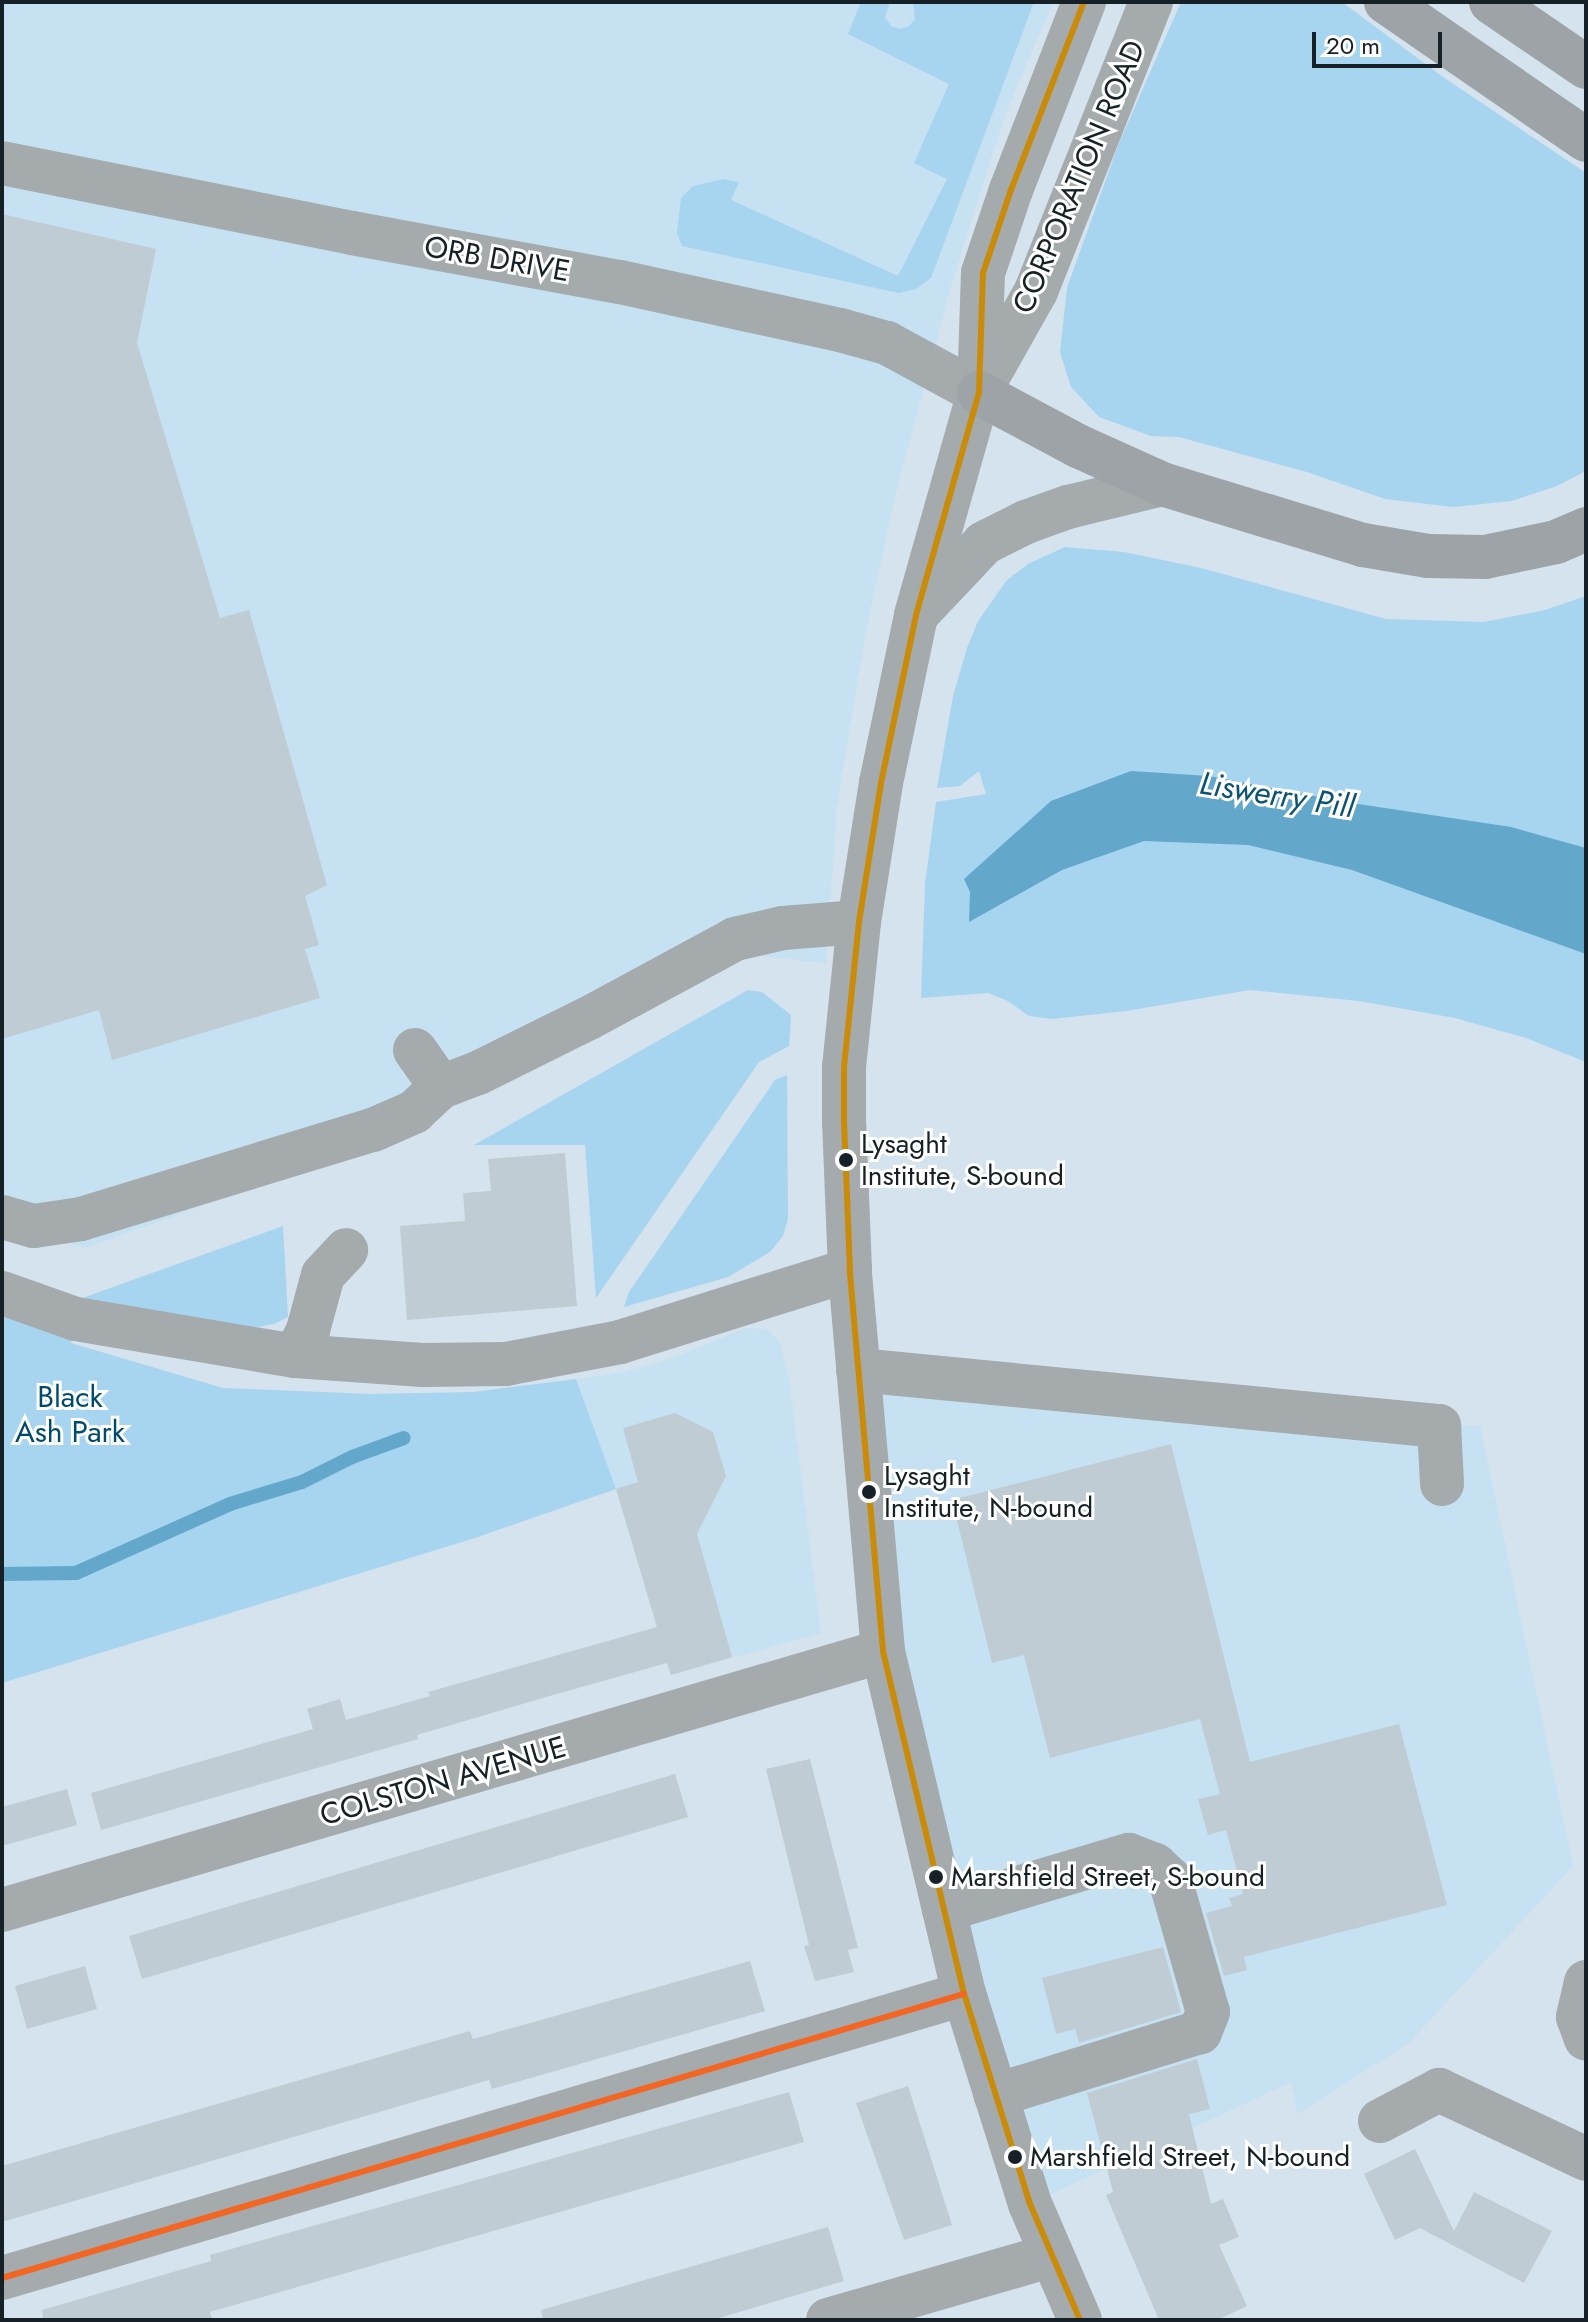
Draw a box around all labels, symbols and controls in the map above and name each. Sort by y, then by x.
scale bar [1316,16,1446,66]
text: 20 m [1326,28,1380,63]
street label: CORPORATION ROAD [1005,35,1153,319]
street label: ORB DRIVE [421,229,573,289]
water label: Liswerry Pill [1197,764,1357,826]
place label: Lysaght Institute, S-bound [861,1127,1064,1193]
marker: Lysaght Institute, S-bound [838,1152,854,1168]
park label: Black Ash Park [15,1379,125,1450]
place label: Lysaght Institute, N-bound [884,1459,1093,1525]
marker: Lysaght Institute, N-bound [861,1484,877,1500]
street label: COLSTON AVENUE [316,1729,570,1833]
place label: Marshfield Street, S-bound [951,1860,1265,1894]
marker: Marshfield Street, S-bound [928,1869,944,1885]
place label: Marshfield Street, N-bound [1030,2140,1350,2174]
marker: Marshfield Street, N-bound [1007,2149,1023,2165]

